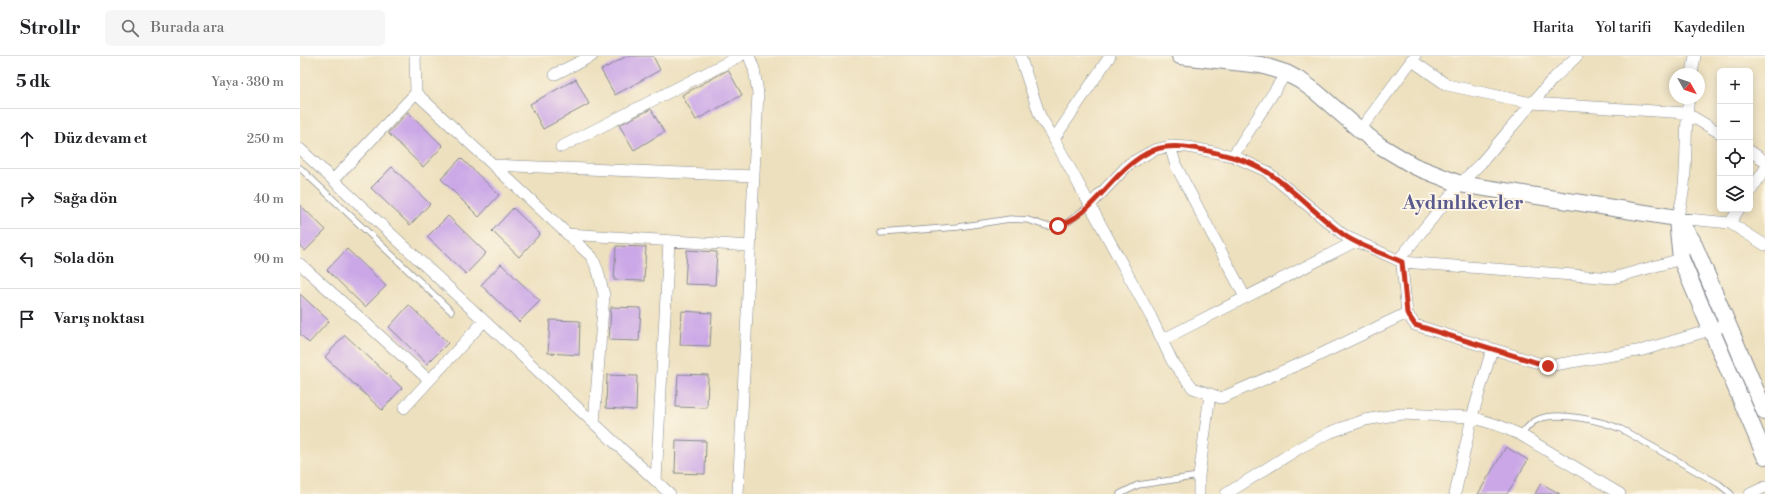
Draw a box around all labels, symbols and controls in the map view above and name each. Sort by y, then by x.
search box [105,10,385,46]
text: Strollr [20,16,81,40]
icon: search [119,17,141,39]
text: Burada ara [151,18,224,37]
text: Harita [1533,19,1574,37]
text: Yol tarifi [1596,19,1652,37]
text: Kaydedilen [1674,19,1745,37]
north arrow [1669,68,1705,104]
map controls [1717,68,1753,212]
button: + [1717,68,1753,104]
text: 5 dk [16,71,51,93]
text: Yaya · 380 m [211,74,284,90]
button: − [1717,104,1753,140]
icon: ahead [16,128,38,150]
text: Düz devam et [54,129,147,148]
text: 250 m [247,131,284,147]
button: locate [1717,140,1753,176]
button: layers [1717,176,1753,212]
icon: right [16,188,38,210]
text: Sağa dön [54,189,117,208]
text: 40 m [254,191,284,207]
district label: Aydınlıkevler [1401,191,1524,215]
route start [1049,217,1067,235]
icon: left [16,248,38,270]
text: Sola dön [54,249,114,268]
text: 90 m [253,251,284,267]
icon: arrive [16,308,38,330]
text: Varış noktası [54,309,145,328]
route end [1539,357,1557,375]

